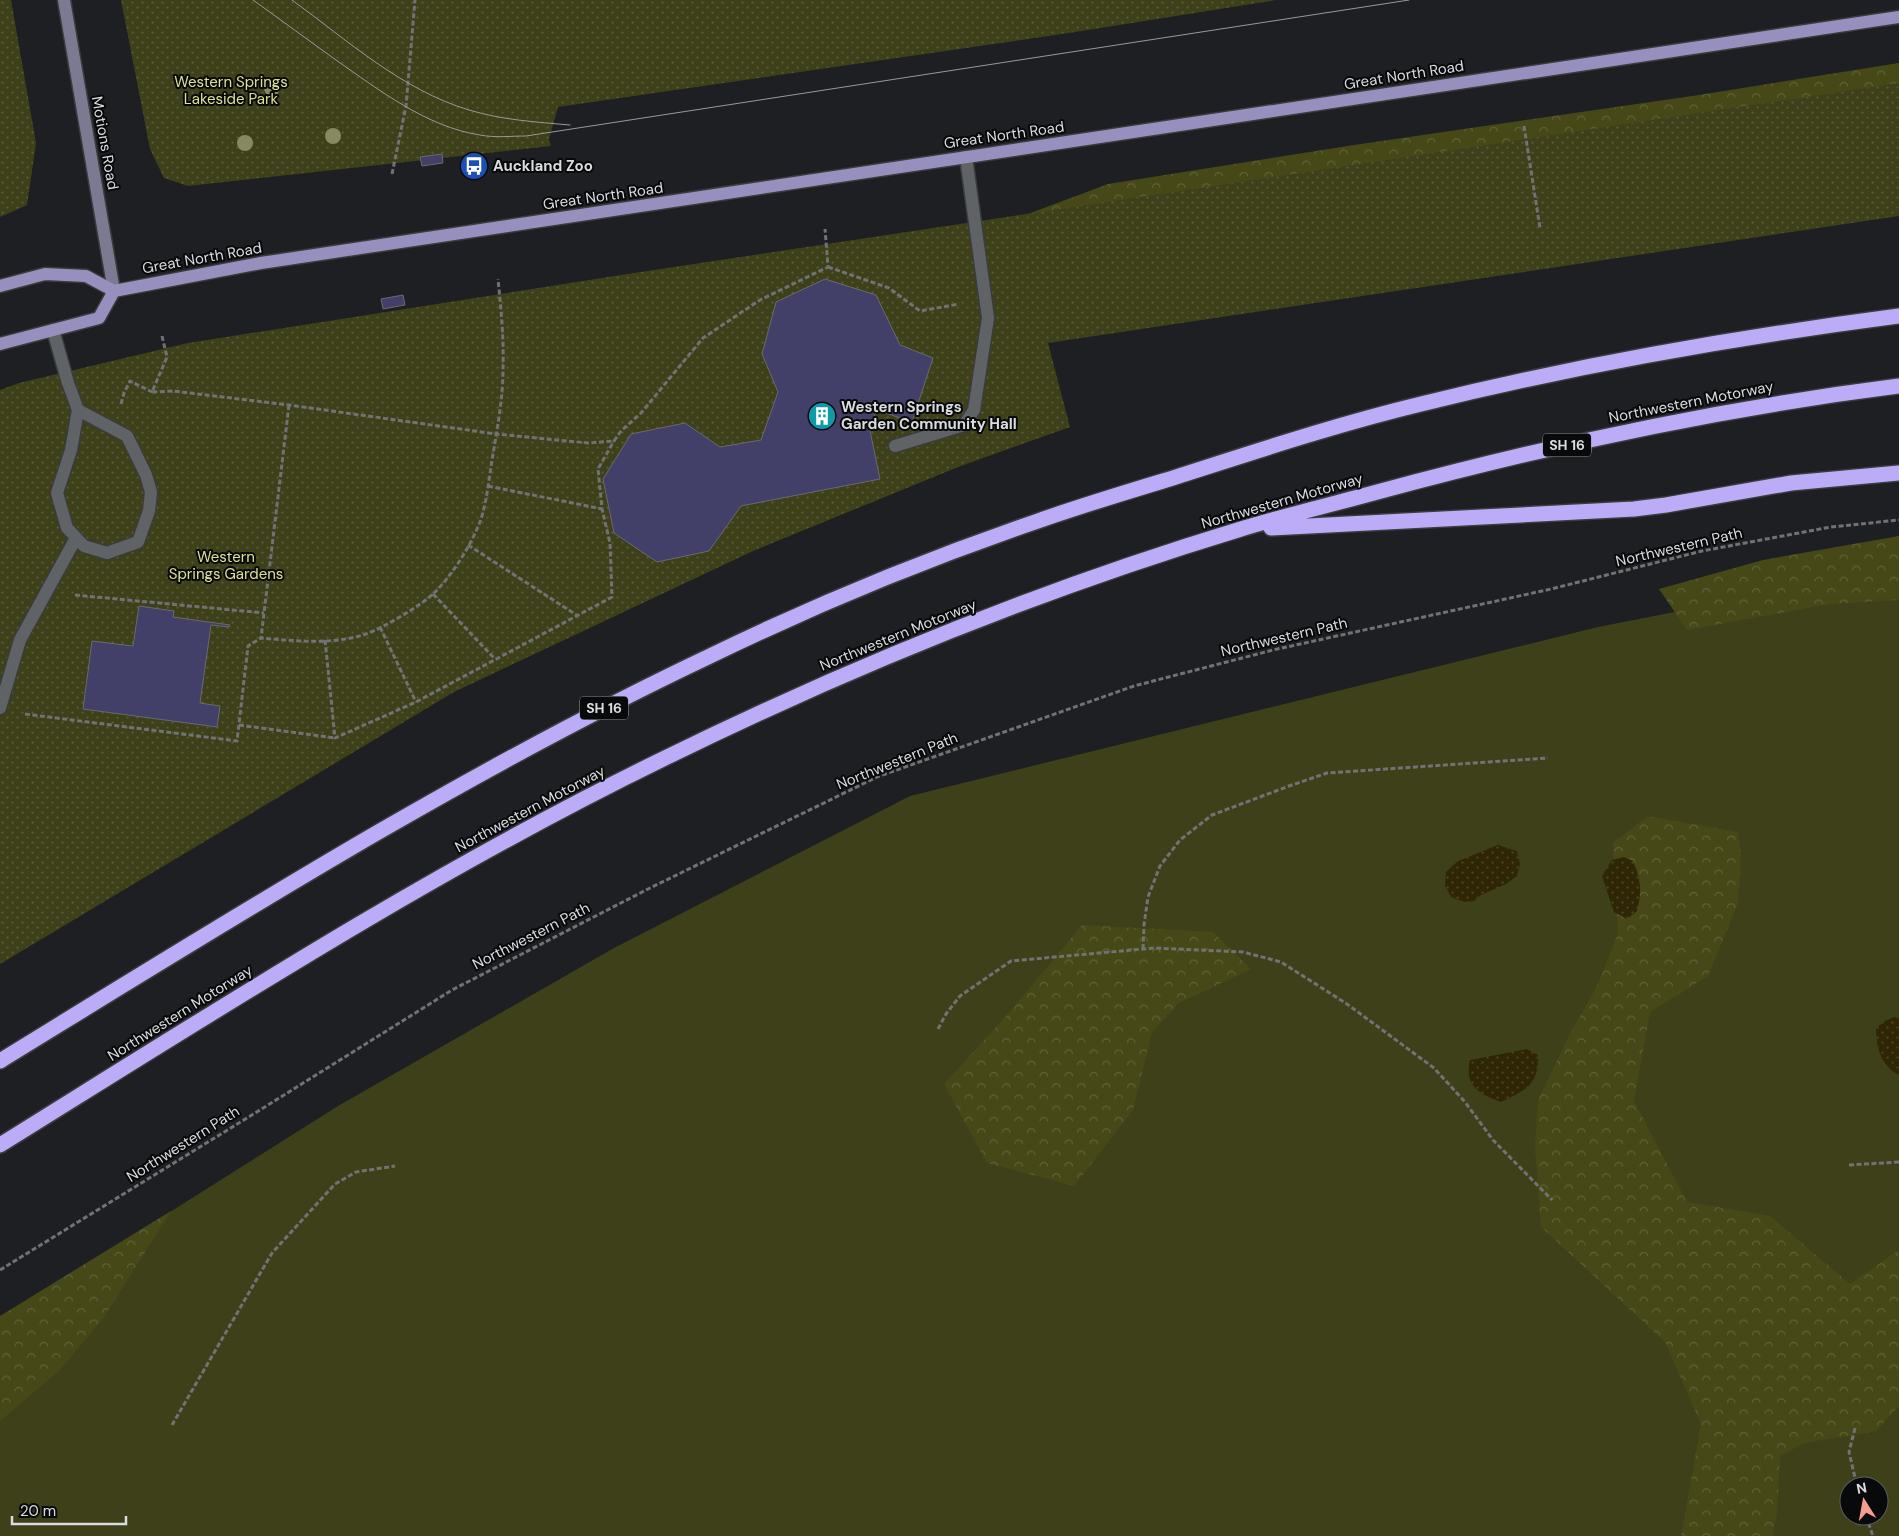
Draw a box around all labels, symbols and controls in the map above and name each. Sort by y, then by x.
street label: Great North Road [1343,56,1465,94]
park label: Western Springs Lakeside Park [174,72,288,109]
street label: Motions Road [87,95,123,191]
street label: Great North Road [943,117,1065,153]
bus stop icon: Auckland Zoo [459,151,489,181]
place label: Auckland Zoo [493,156,593,176]
street label: Great North Road [542,178,664,214]
street label: Great North Road [141,238,263,278]
street label: Northwestern Motorway [1607,376,1776,428]
place label: Western Springs Garden Community Hall [841,397,1017,434]
building icon: Western Springs Garden Community Hall [807,401,837,431]
road number: SH 16 [1543,434,1591,456]
street label: Northwestern Motorway [1199,468,1366,534]
street label: Northwestern Path [1614,523,1744,571]
park label: Western Springs Gardens [169,547,283,584]
street label: Northwestern Motorway [817,594,980,676]
street label: Northwestern Path [1219,613,1349,661]
road number: SH 16 [580,696,628,720]
street label: Northwestern Path [833,727,961,795]
street label: Northwestern Motorway [451,761,609,857]
street label: Northwestern Path [469,898,593,974]
street label: Northwestern Motorway [104,960,257,1066]
street label: Northwestern Path [123,1101,243,1187]
north arrow [1839,1476,1889,1526]
text: N [1855,1478,1868,1498]
scale bar [12,1494,126,1526]
text: 20 m [20,1501,56,1521]

